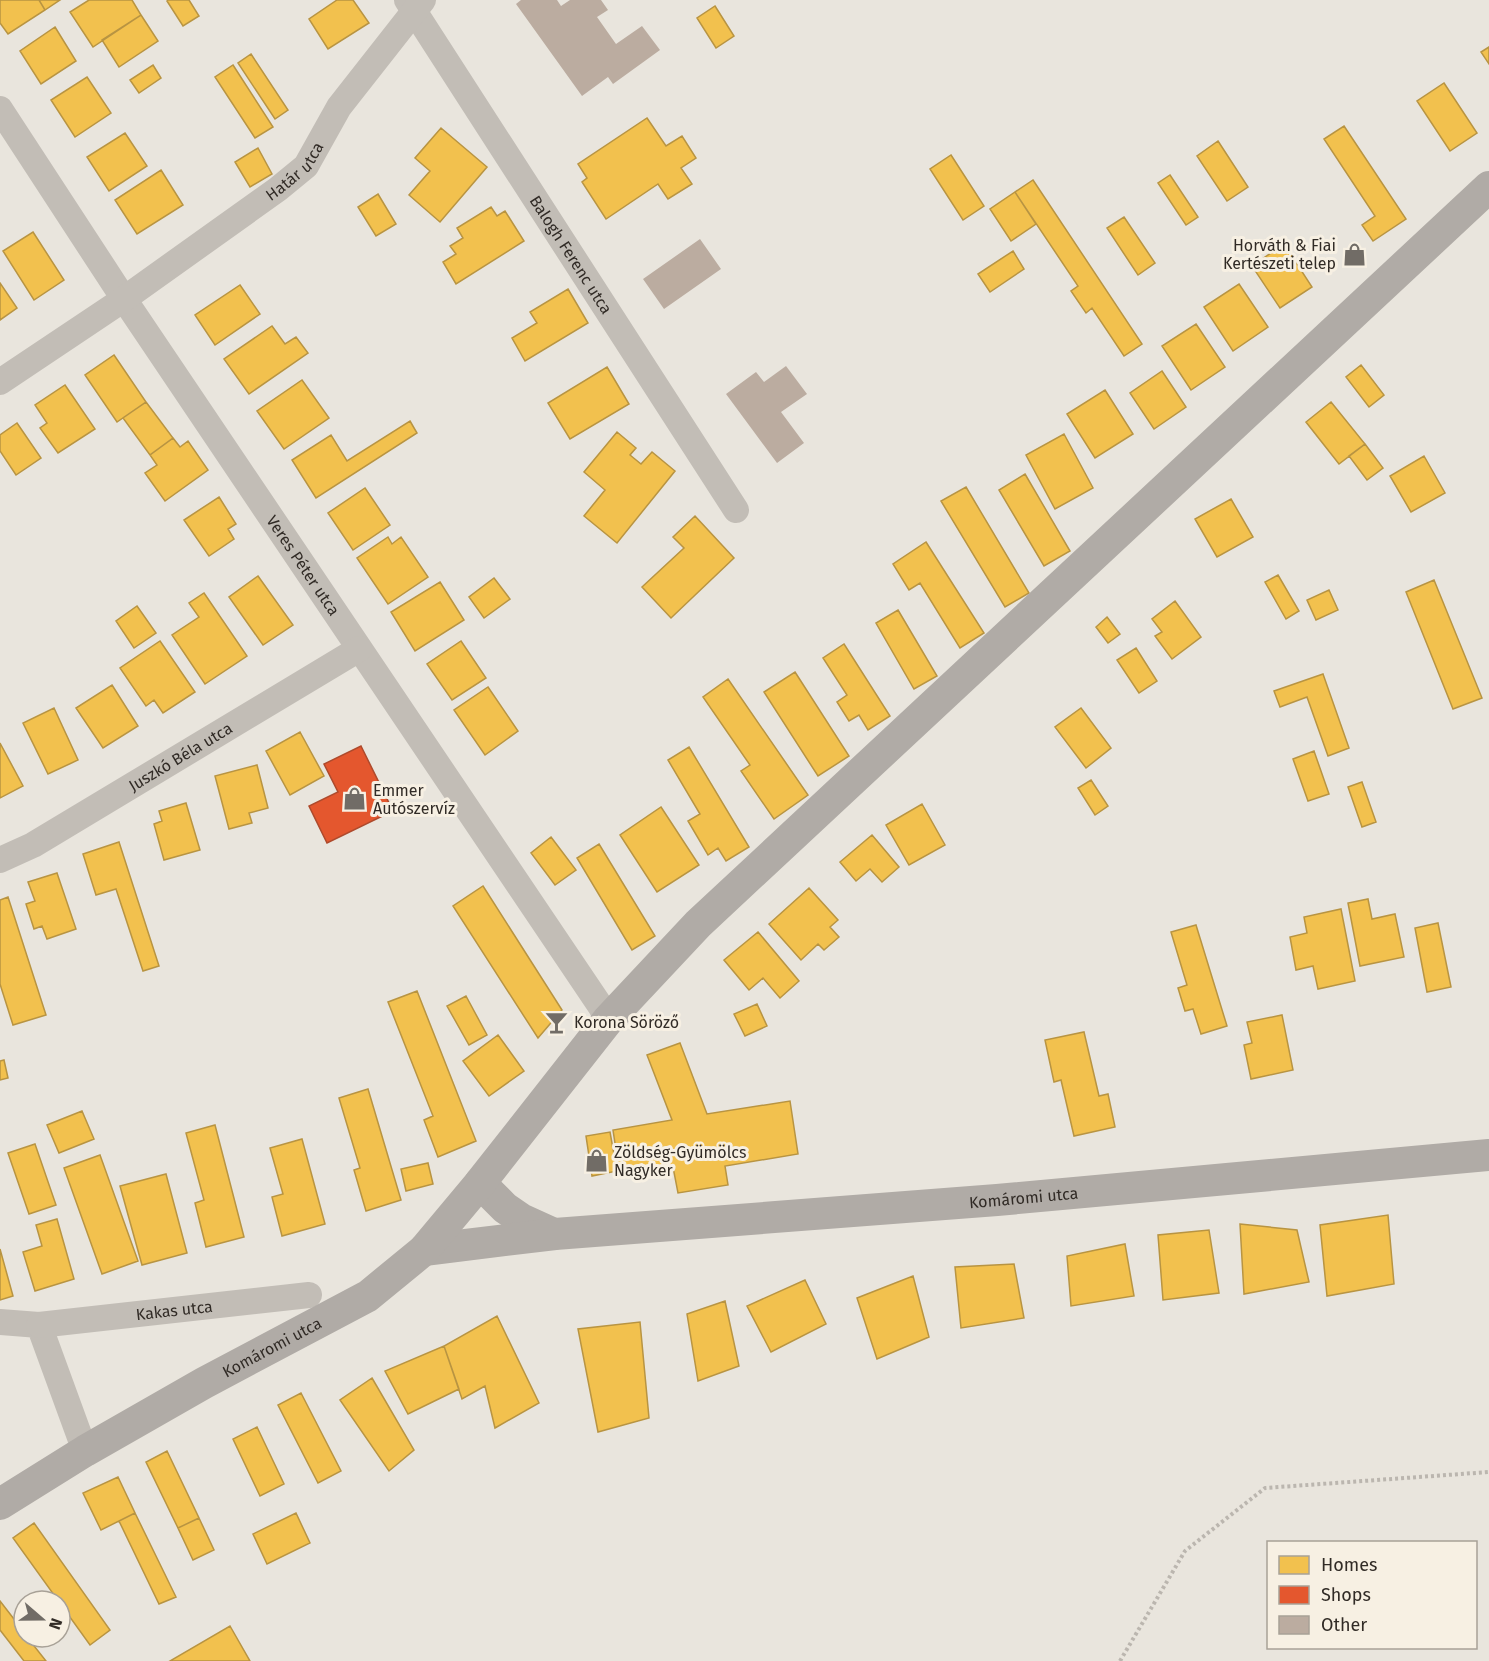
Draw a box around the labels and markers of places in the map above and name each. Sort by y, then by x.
place label: Horváth & Fiai Kertészeti telep [1223,236,1336,273]
shop icon: Horváth & Fiai Kertészeti telep [1341,241,1367,267]
place label: Emmer Autószervíz [373,781,455,818]
shop icon: Emmer Autószervíz [342,786,368,812]
bar icon: Korona Söröző [543,1009,569,1035]
place label: Korona Söröző [574,1013,679,1032]
place label: Zöldség-Gyümölcs Nagyker [614,1143,746,1180]
shop icon: Zöldség-Gyümölcs Nagyker [583,1148,609,1174]

